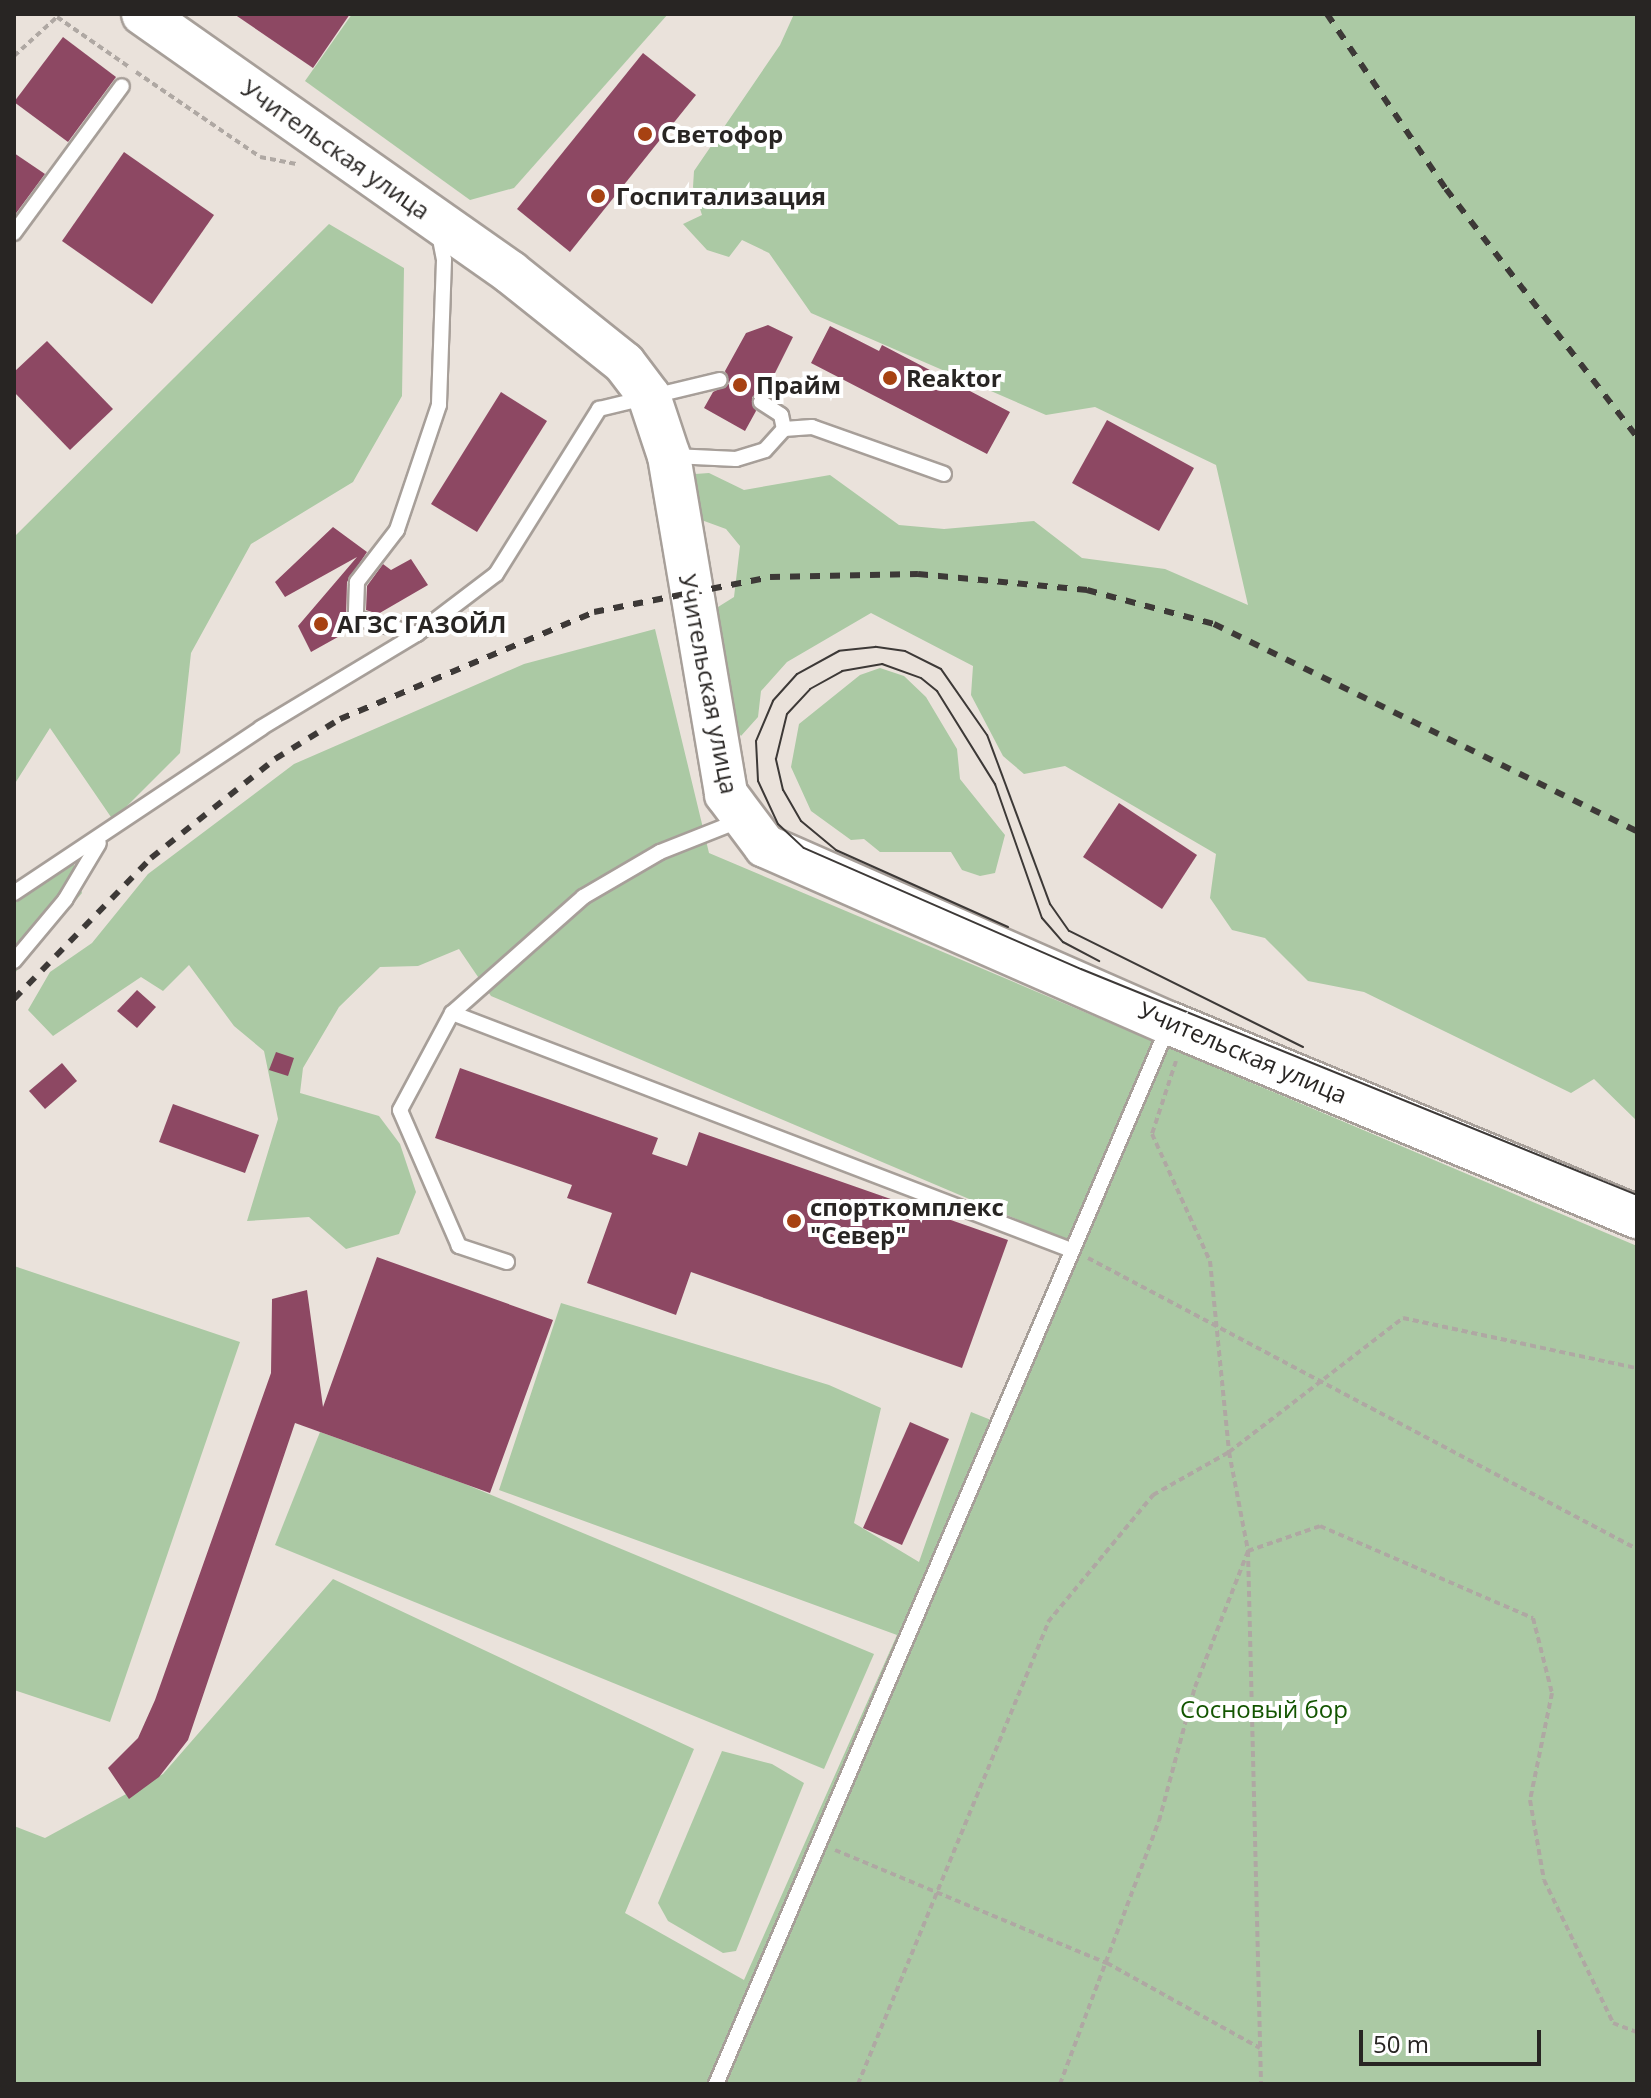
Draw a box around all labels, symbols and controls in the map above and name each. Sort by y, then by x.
street label: Учительская улица [236,73,436,225]
place label: Светофор [661,120,783,148]
marker: Светофор [636,125,654,143]
place label: Госпитализация [616,182,826,210]
marker: Госпитализация [587,185,609,207]
place label: Reaktor [906,364,1002,392]
marker: Reaktor [881,369,899,387]
place label: Прайм [756,371,841,399]
marker: Прайм [731,376,749,394]
street label: Учительская улица [674,572,744,796]
place label: АГЗС ГАЗОЙЛ [337,610,506,638]
marker: АГЗС ГАЗОЙЛ [312,615,330,633]
street label: Учительская улица [1135,995,1351,1109]
place label: спорткомплекс "Север" [810,1193,1004,1249]
marker: спорткомплекс "Север" [785,1212,803,1230]
park label: Сосновый бор [1180,1695,1348,1723]
scale bar [1363,2014,1545,2064]
text: 50 m [1373,2027,1429,2060]

